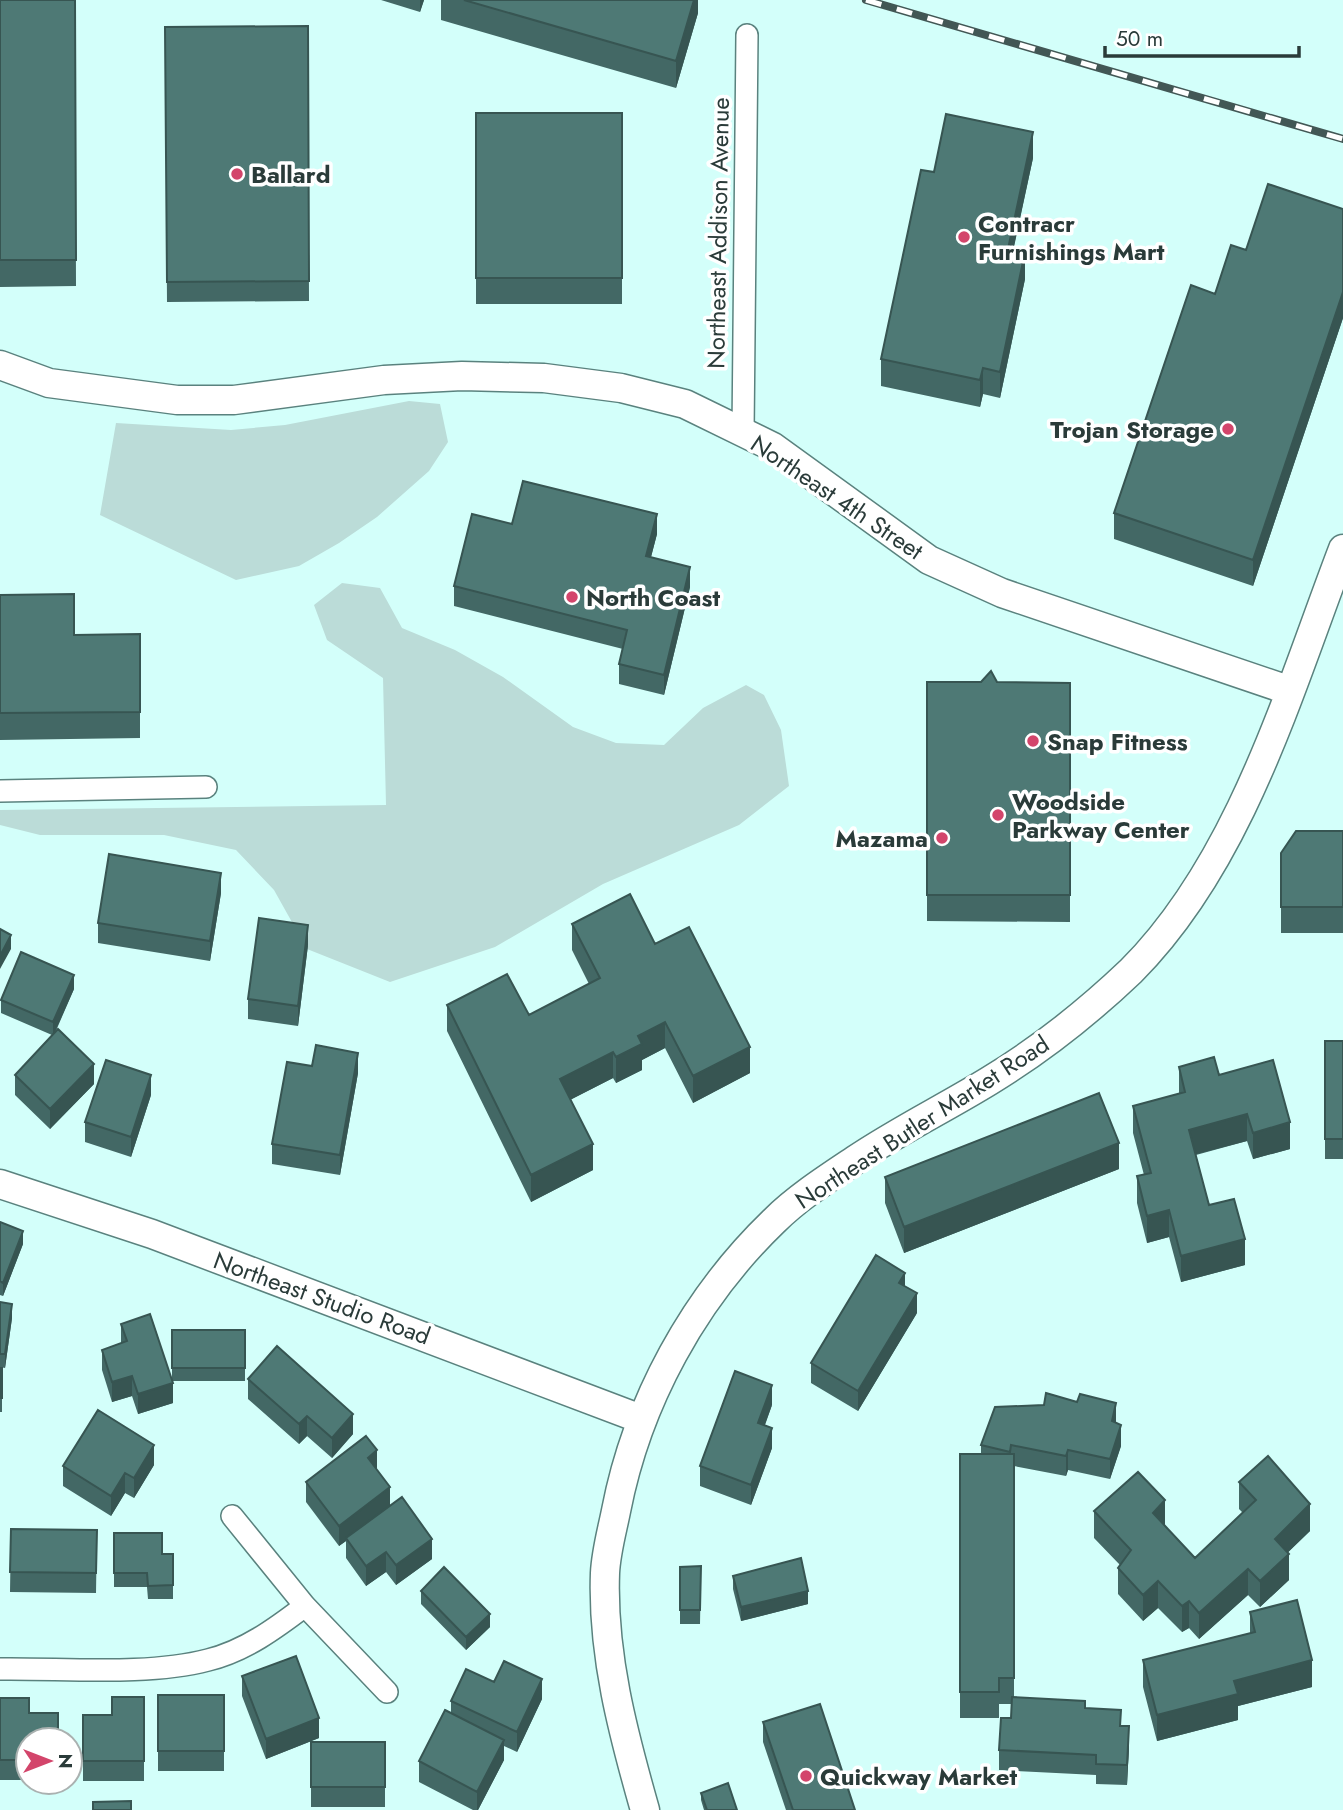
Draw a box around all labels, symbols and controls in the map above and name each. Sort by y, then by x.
scale bar [1105,14,1299,58]
text: 50 m [1116,24,1163,54]
street label: Northeast Addison Avenue [698,97,738,369]
place label: Ballard [251,157,330,192]
marker: Ballard [229,166,245,182]
place label: Contracr Furnishings Mart [978,206,1165,269]
marker: Contracr Furnishings Mart [956,229,972,245]
place label: Trojan Storage [1050,412,1214,447]
marker: Trojan Storage [1220,421,1236,437]
street label: Northeast 4th Street [744,426,931,568]
place label: North Coast [586,580,720,615]
marker: North Coast [564,589,580,605]
place label: Snap Fitness [1047,724,1188,759]
marker: Snap Fitness [1025,733,1041,749]
place label: Woodside Parkway Center [1012,784,1190,847]
marker: Woodside Parkway Center [990,807,1006,823]
place label: Mazama [836,821,928,856]
marker: Mazama [934,830,950,846]
street label: Northeast Butler Market Road [788,1027,1056,1217]
street label: Northeast Studio Road [209,1243,435,1353]
north arrow [14,1726,84,1796]
text: N [52,1753,79,1769]
place label: Quickway Market [820,1759,1017,1794]
marker: Quickway Market [798,1768,814,1784]

